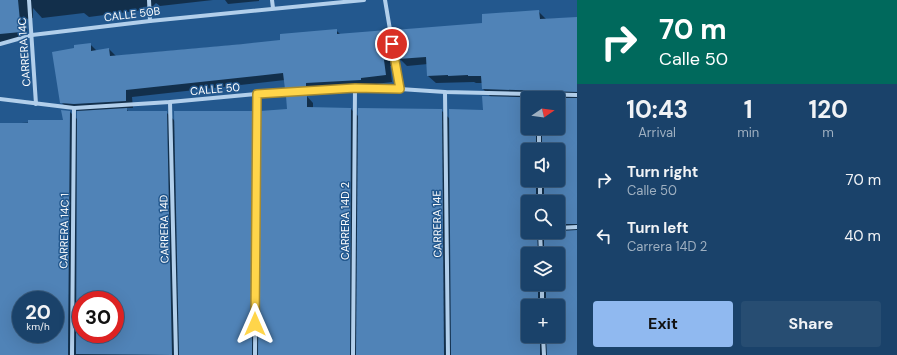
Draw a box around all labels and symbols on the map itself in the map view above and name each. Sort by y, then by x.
street label: CALLE 50B [103,4,161,24]
street label: CARRERA 14C [15,17,33,87]
pin [375,27,409,61]
street label: CALLE 50 [189,80,241,98]
north arrow [521,91,565,135]
street label: CARRERA 14D 2 [338,182,352,260]
street label: CARRERA 14E [429,190,445,258]
street label: CARRERA 14C 1 [56,193,72,269]
street label: CARRERA 14D [156,194,172,263]
speed limit sign: 30 [72,291,124,343]
position arrow [234,303,276,345]

